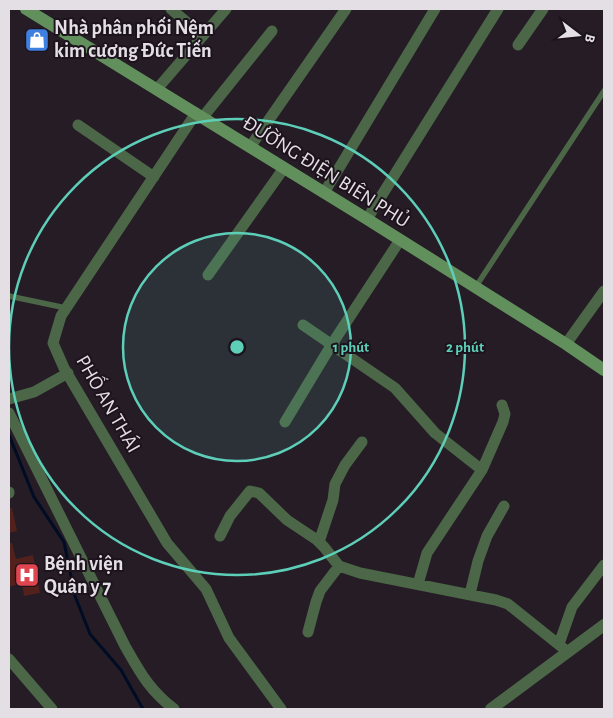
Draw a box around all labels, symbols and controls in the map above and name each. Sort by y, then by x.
north arrow [553,10,603,60]
place label: Nhà phân phối Nệm kim cương Đức Tiến [54,16,214,61]
shop icon: Nhà phân phối Nệm kim cương Đức Tiến [24,27,50,53]
text: B [582,32,597,44]
street label: ĐƯỜNG ĐIỆN BIÊN PHỦ [239,112,413,231]
centre of rings [228,338,246,356]
text: 1 phút [333,340,369,355]
text: 2 phút [446,340,484,355]
street label: PHỐ AN THÁI [72,350,146,456]
place label: Bệnh viện Quân y 7 [44,554,123,598]
hospital icon: Bệnh viện Quân y 7 [14,562,40,588]

